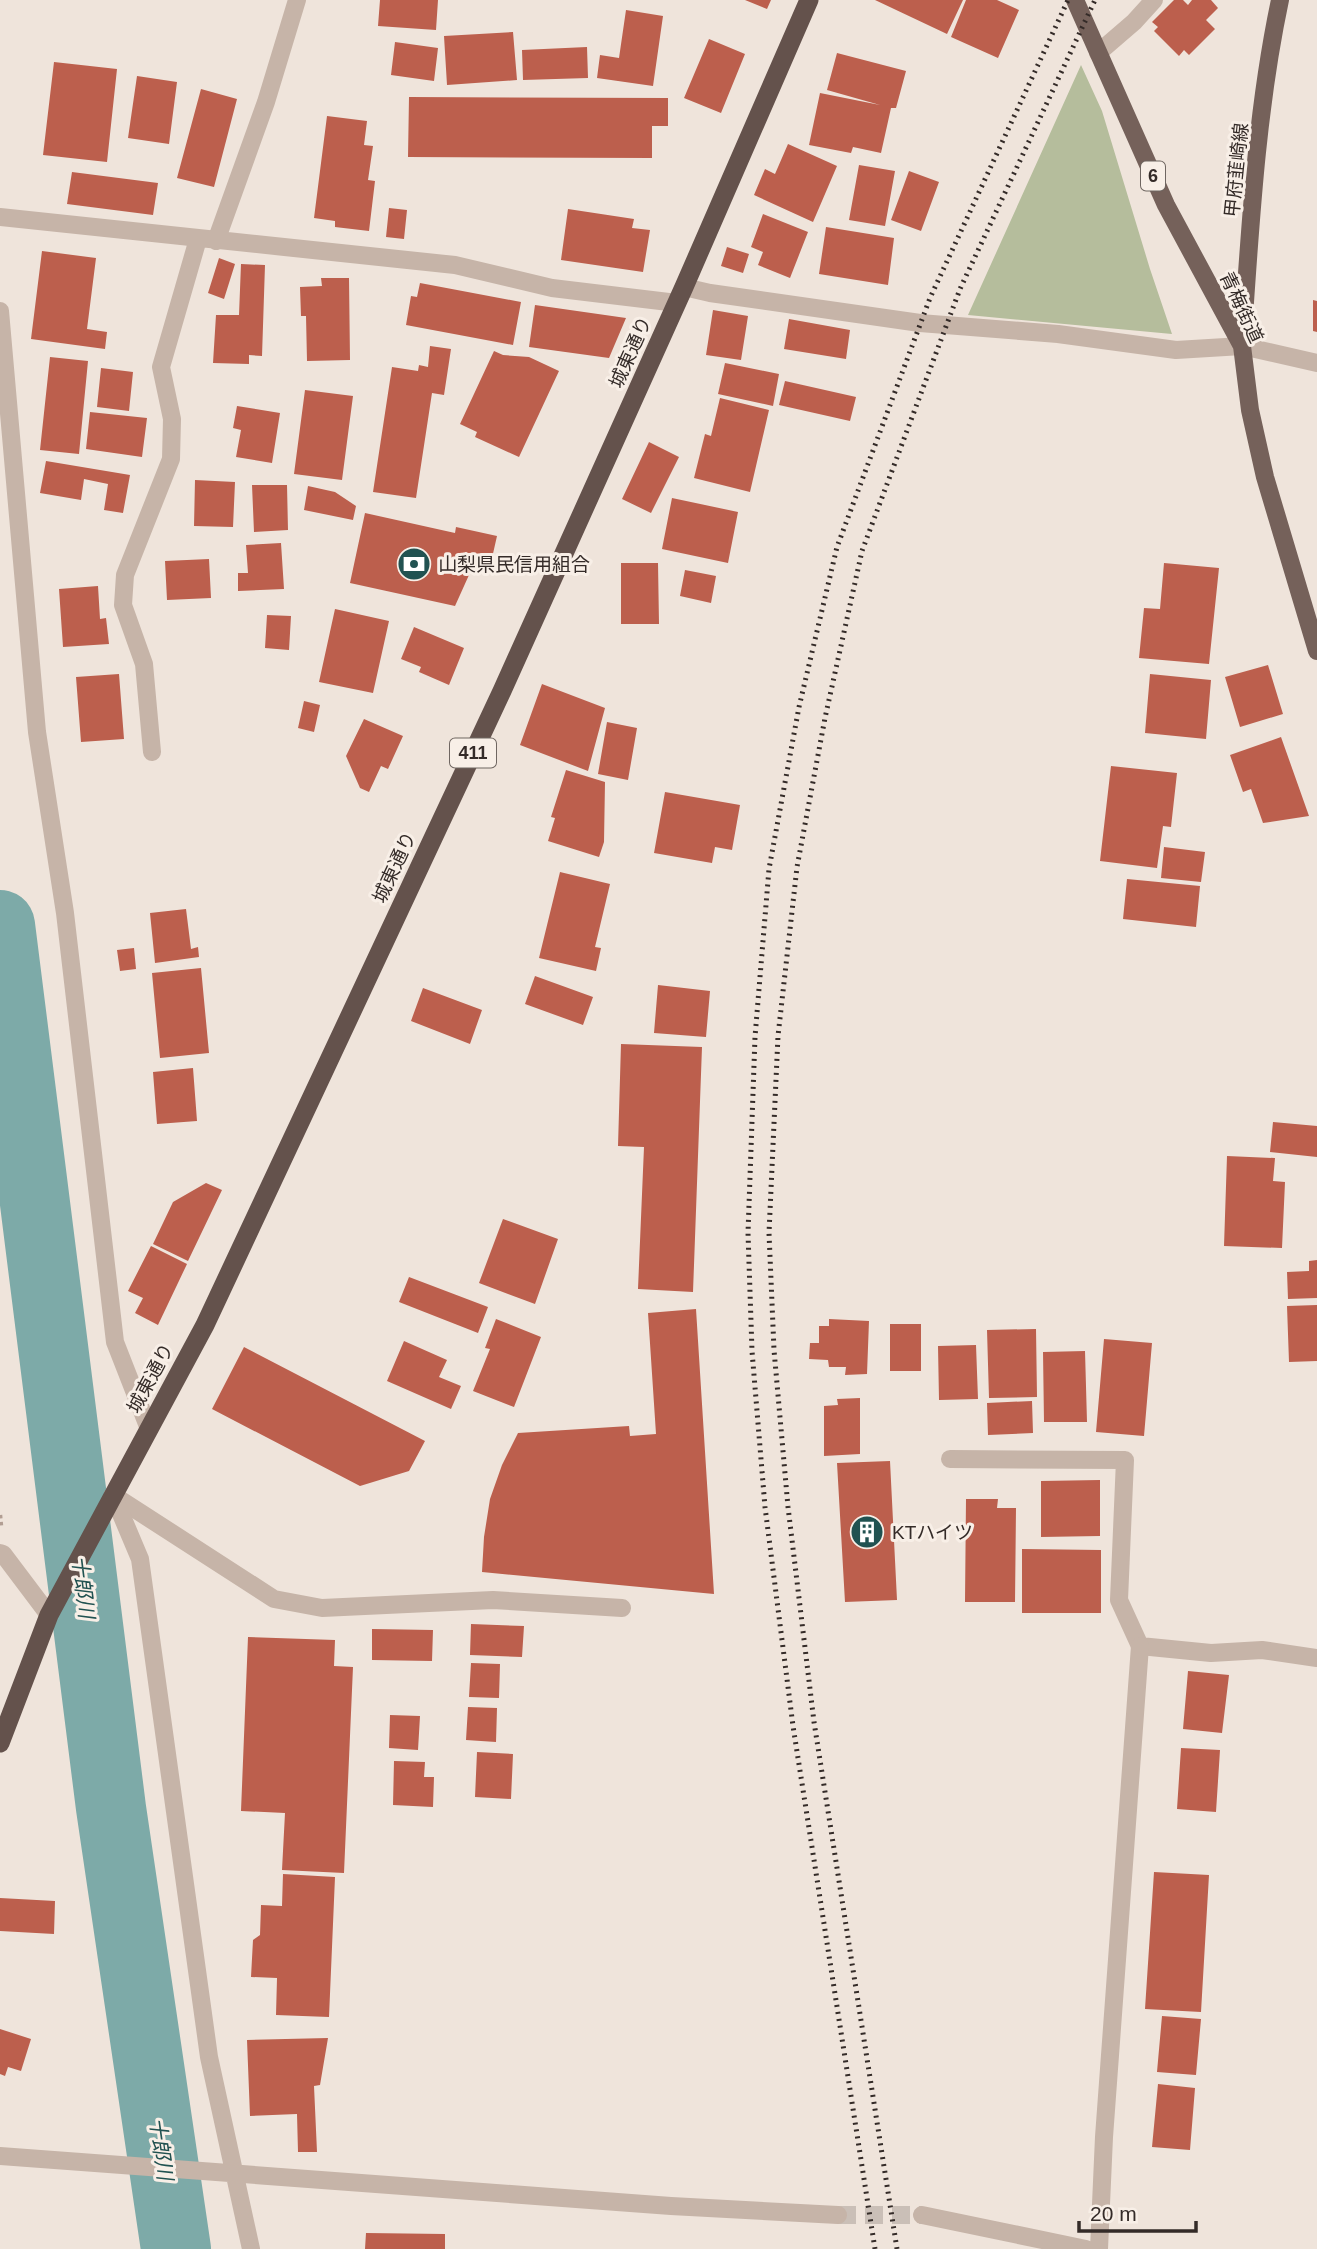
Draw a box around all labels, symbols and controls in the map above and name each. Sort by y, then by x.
street label: 甲府韮崎線 [1221,122,1252,218]
road number: 6 [1141,162,1165,190]
street label: 青梅街道 [1216,268,1267,346]
street label: 城東通り [605,313,656,391]
bank icon: 山梨県民信用組合 [395,545,433,583]
place label: 山梨県民信用組合 [438,554,590,575]
road number: 411 [450,738,496,768]
street label: 城東通り [369,828,420,906]
street label: 城東通り [123,1340,178,1417]
building icon: KTハイツ [848,1513,886,1551]
place label: KTハイツ [892,1522,973,1543]
water label: 十郎川 [68,1554,99,1622]
water label: 十郎川 [146,2116,178,2184]
scale bar [1079,2190,1196,2234]
text: 20 m [1090,2202,1137,2225]

